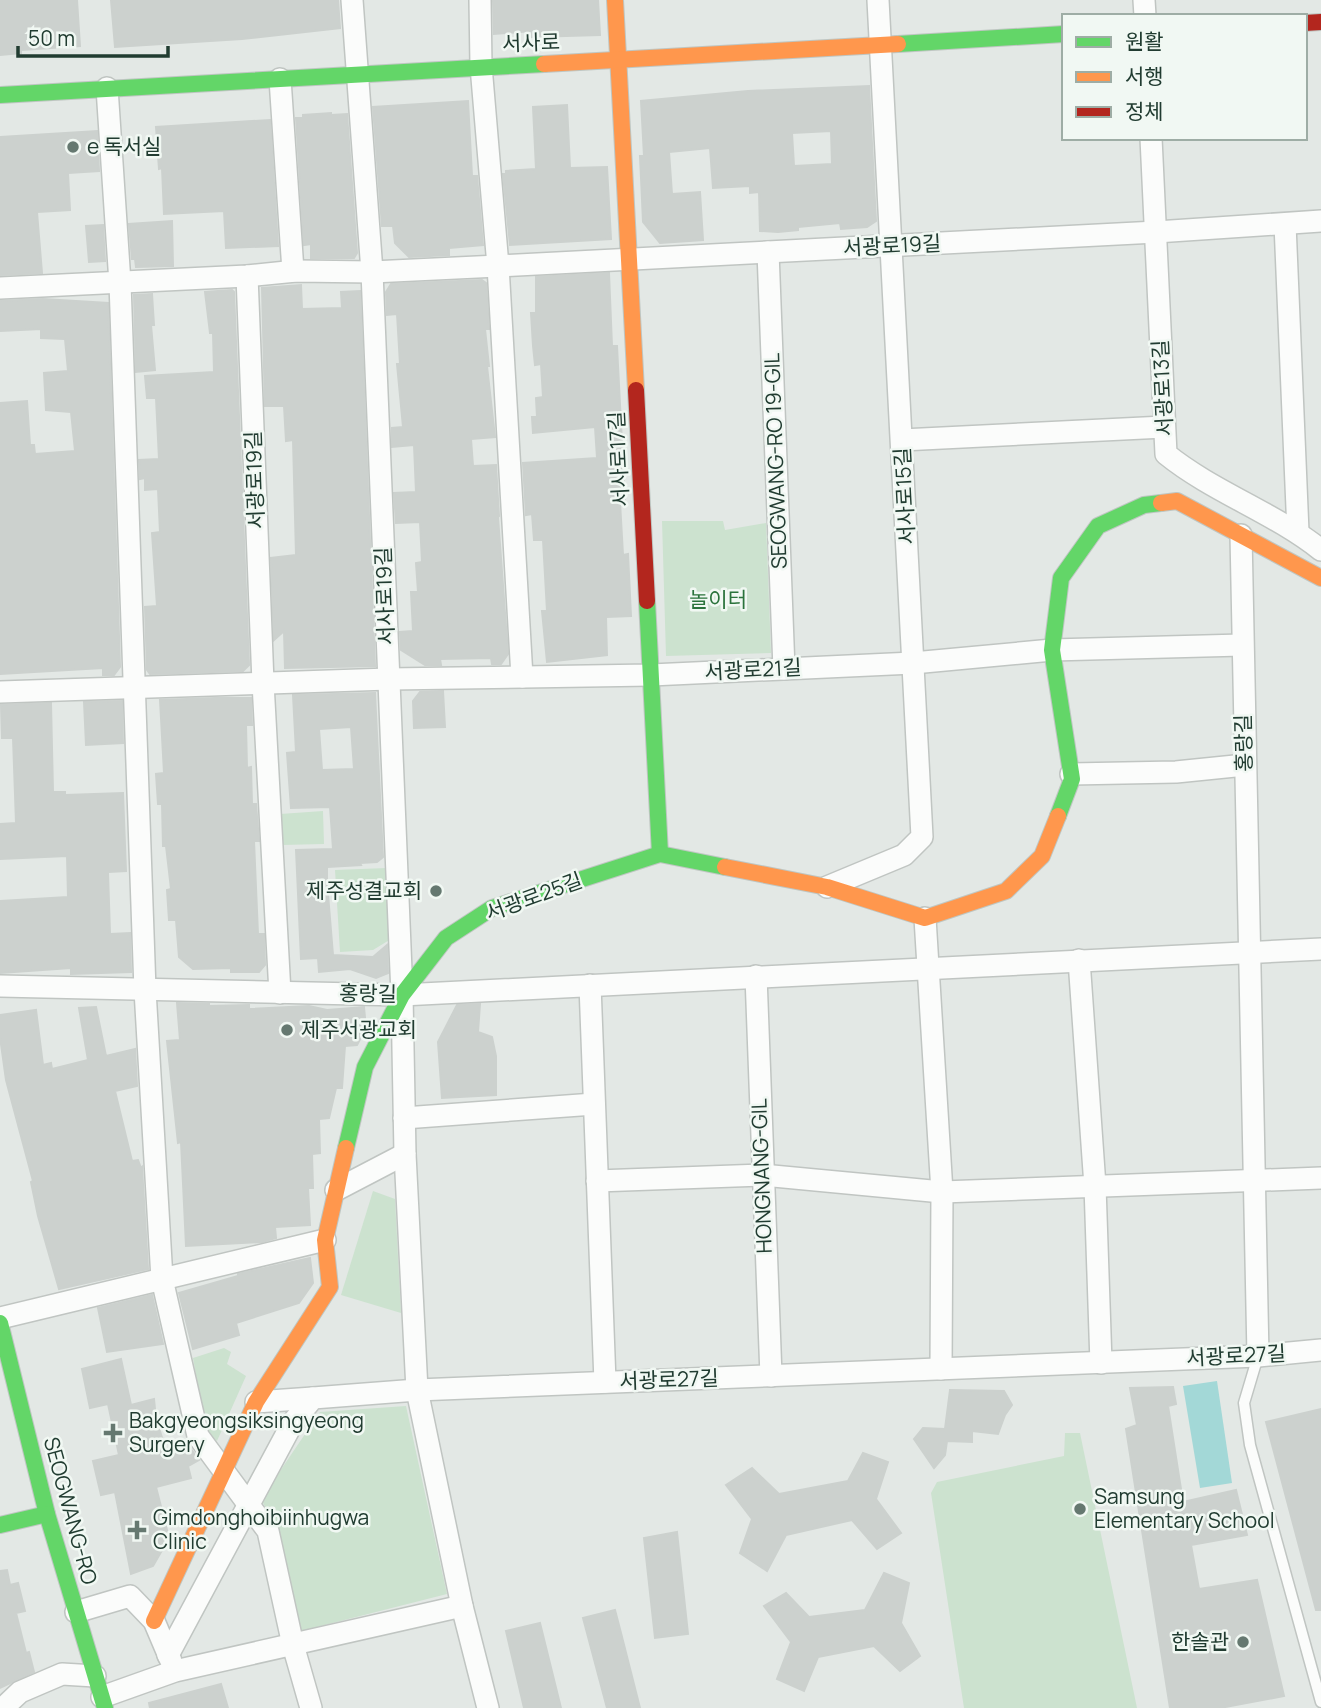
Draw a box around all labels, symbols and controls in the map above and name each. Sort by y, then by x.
scale bar [18,14,168,58]
legend [1062,14,1307,140]
text: 50 m [28,24,75,52]
street label: 서사로 [502,27,560,57]
text: 원활 [1125,27,1164,55]
text: 서행 [1125,62,1164,90]
text: 정체 [1125,97,1164,125]
place label: e 독서실 [87,132,161,160]
marker: e 독서실 [65,139,81,155]
street label: 서광로19길 [842,228,942,262]
street label: 서광로13길 [1145,339,1179,437]
street label: SEOGWANG-RO 19-GIL [757,352,793,570]
street label: 서사로17길 [602,410,634,508]
street label: 서광로19길 [238,430,270,530]
street label: 서사로15길 [887,447,921,546]
street label: 서사로19길 [368,546,400,646]
park label: 놀이터 [689,585,747,613]
street label: 서광로21길 [704,652,802,686]
street label: 홍랑길 [1228,714,1258,772]
street label: 서광로25길 [481,866,586,927]
place label: 제주성결교회 [306,876,422,904]
marker: 제주성결교회 [428,883,444,899]
street label: 홍랑길 [339,978,397,1008]
place label: 제주서광교회 [301,1015,417,1043]
marker: 제주서광교회 [279,1022,295,1038]
street label: HONGNANG-GIL [744,1098,778,1254]
street label: 서광로27길 [1185,1338,1287,1372]
street label: 서광로27길 [619,1363,719,1395]
place label: Bakgyeongsiksingyeong Surgery [129,1406,364,1458]
marker: Bakgyeongsiksingyeong Surgery [103,1423,123,1443]
street label: SEOGWANG-RO [38,1434,104,1588]
place label: Samsung Elementary School [1094,1482,1275,1534]
marker: Samsung Elementary School [1072,1501,1088,1517]
place label: Gimdonghoibiinhugwa Clinic [153,1503,369,1555]
marker: Gimdonghoibiinhugwa Clinic [127,1520,147,1540]
place label: 한솔관 [1171,1627,1229,1655]
marker: 한솔관 [1235,1634,1251,1650]

